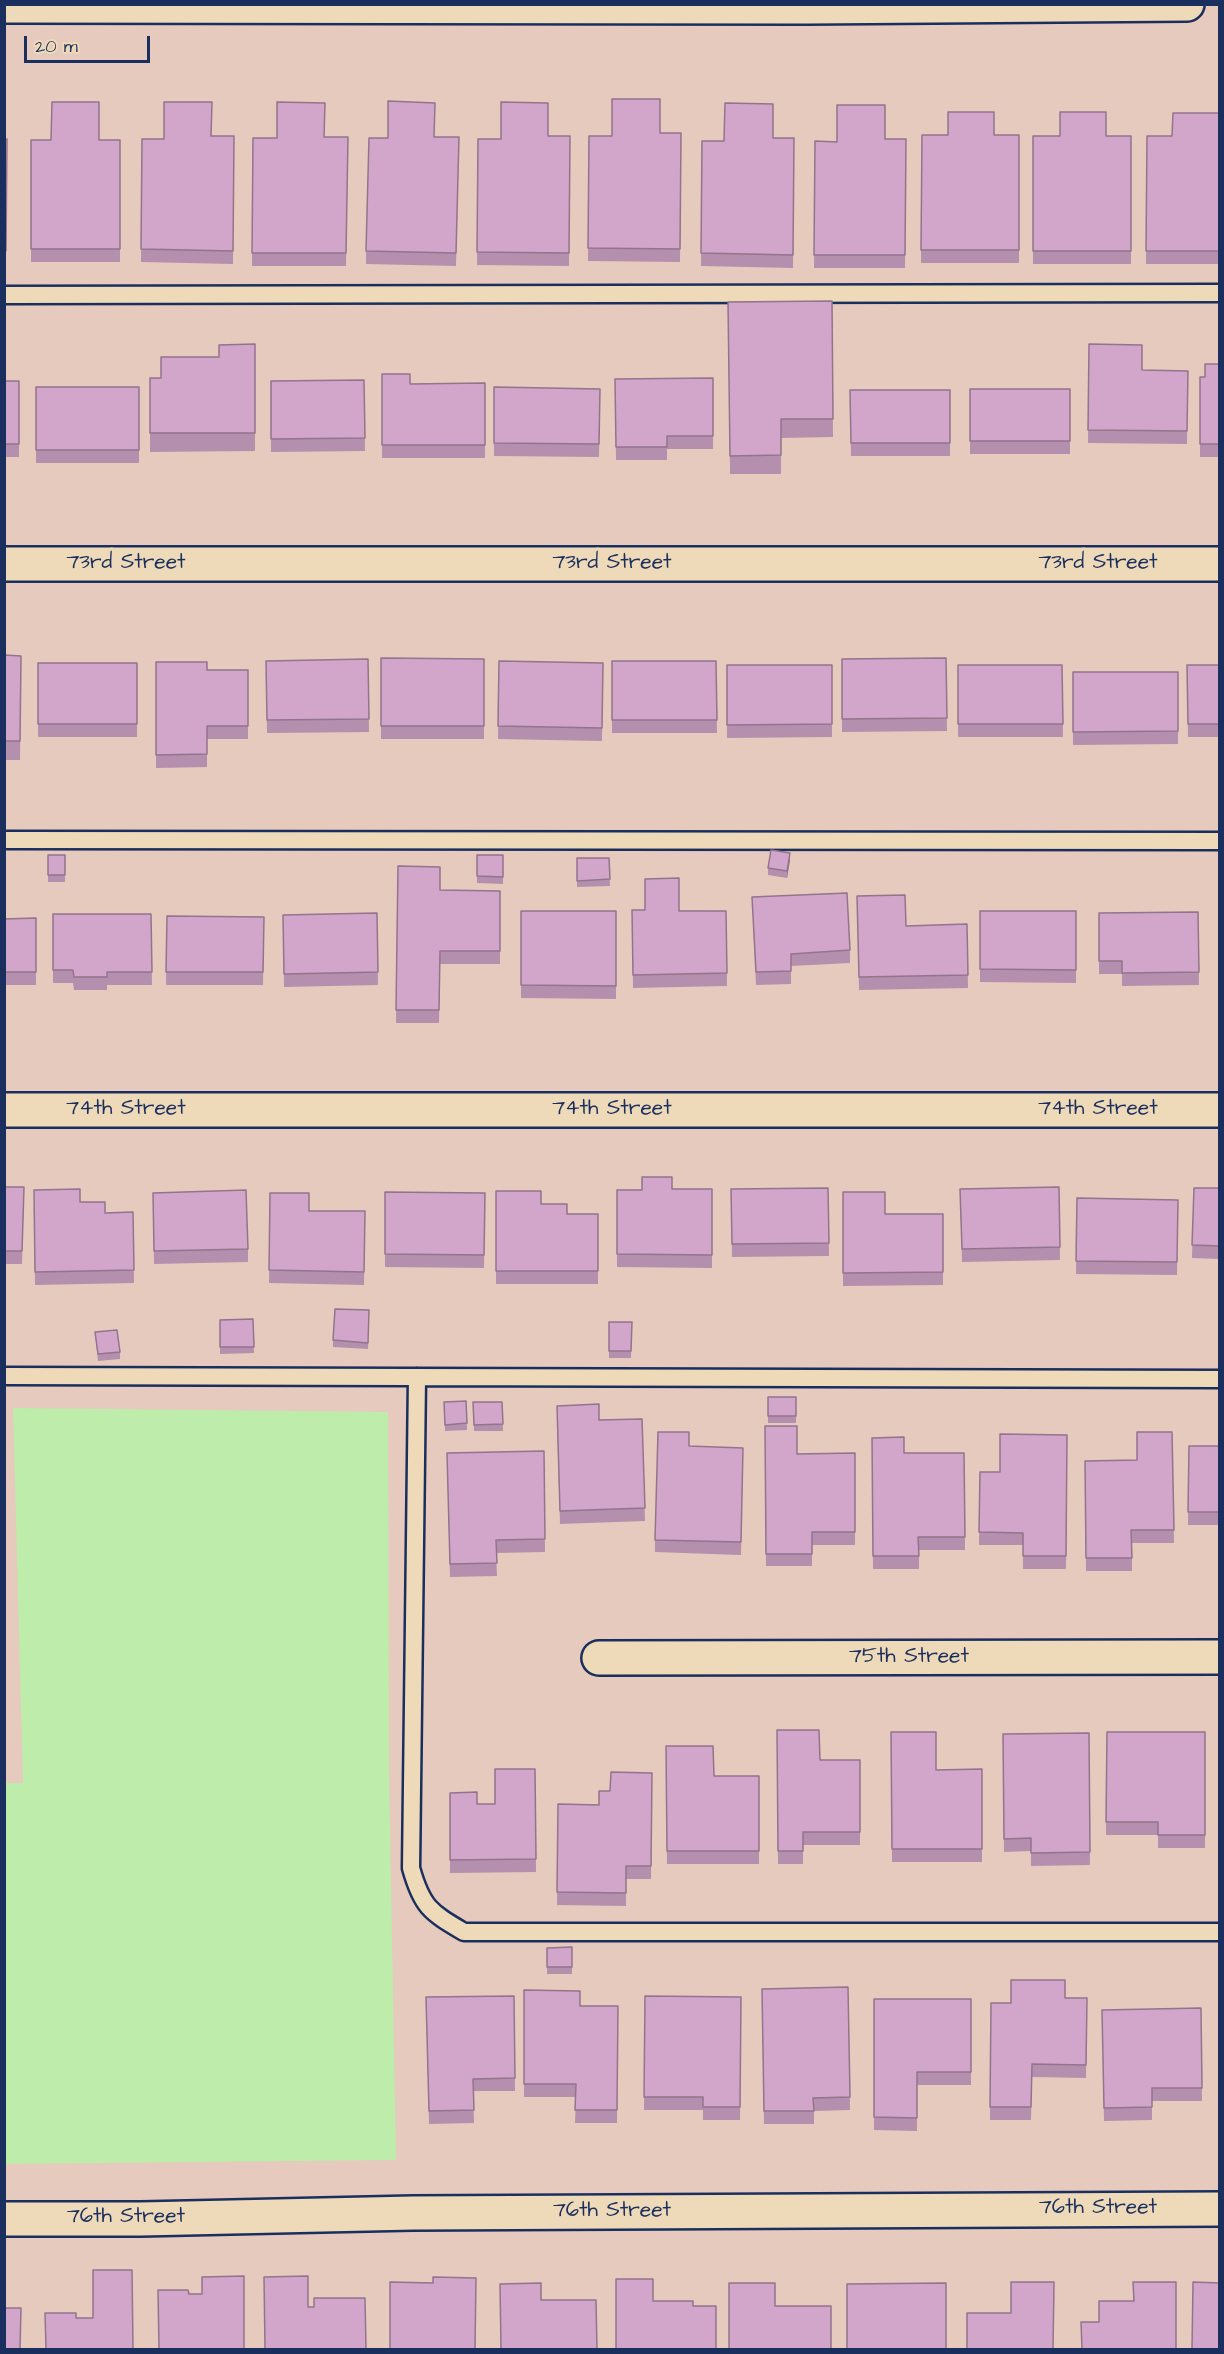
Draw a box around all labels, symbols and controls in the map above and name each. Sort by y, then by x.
scale bar [27,24,153,62]
text: 20 m [35,34,78,59]
street label: 73rd Street [66,551,186,577]
street label: 73rd Street [552,551,672,577]
street label: 73rd Street [1038,551,1158,577]
street label: 74th Street [66,1097,186,1123]
street label: 74th Street [552,1097,672,1123]
street label: 74th Street [1038,1097,1158,1123]
street label: 75th Street [849,1645,969,1671]
street label: 76th Street [1039,2196,1157,2222]
street label: 76th Street [553,2199,671,2225]
street label: 76th Street [67,2205,185,2231]

